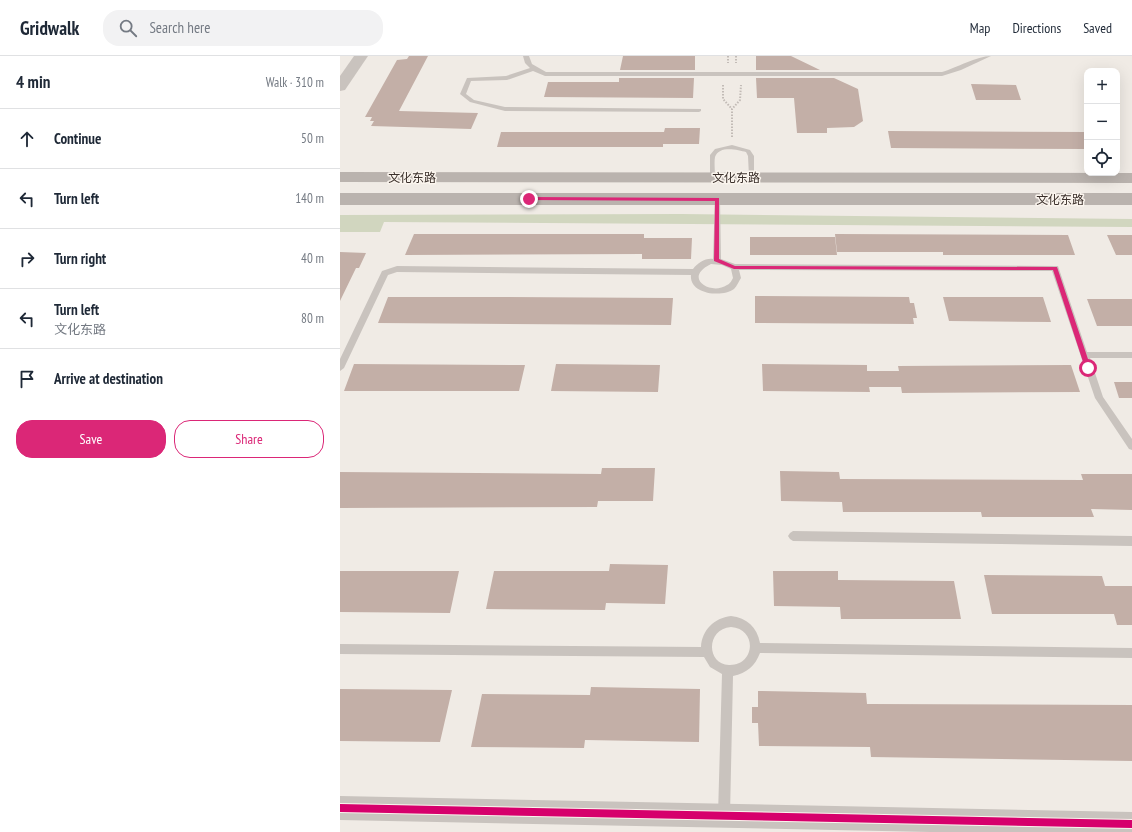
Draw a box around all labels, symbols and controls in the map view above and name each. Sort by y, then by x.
search box [103,10,383,46]
text: Gridwalk [20,16,79,40]
icon: search [117,17,139,39]
text: Search here [149,18,210,37]
text: Map [970,19,990,37]
text: Directions [1012,19,1061,37]
text: Saved [1083,19,1112,37]
map controls [1084,68,1120,176]
button: + [1084,68,1120,104]
text: 4 min [16,71,50,93]
text: Walk · 310 m [266,74,324,91]
button: − [1084,104,1120,140]
icon: ahead [16,128,38,150]
text: Continue [54,129,101,148]
text: 50 m [301,130,324,147]
button: locate [1084,140,1120,176]
street label: 文化东路 [388,170,436,185]
street label: 文化东路 [712,170,760,185]
icon: left [16,188,38,210]
text: Turn left [54,189,99,208]
text: 140 m [295,190,324,207]
route end [520,190,538,208]
street label: 文化东路 [1036,192,1084,207]
icon: right [16,248,38,270]
text: Turn right [54,249,106,268]
text: 40 m [301,250,324,267]
text: Turn left [54,300,99,319]
icon: left [16,308,38,330]
text: 80 m [301,310,324,327]
text: 文化东路 [54,321,106,338]
route start [1079,359,1097,377]
icon: arrive [16,368,38,390]
text: Arrive at destination [54,369,163,388]
button: Save [16,420,166,458]
button: Share [174,420,324,458]

